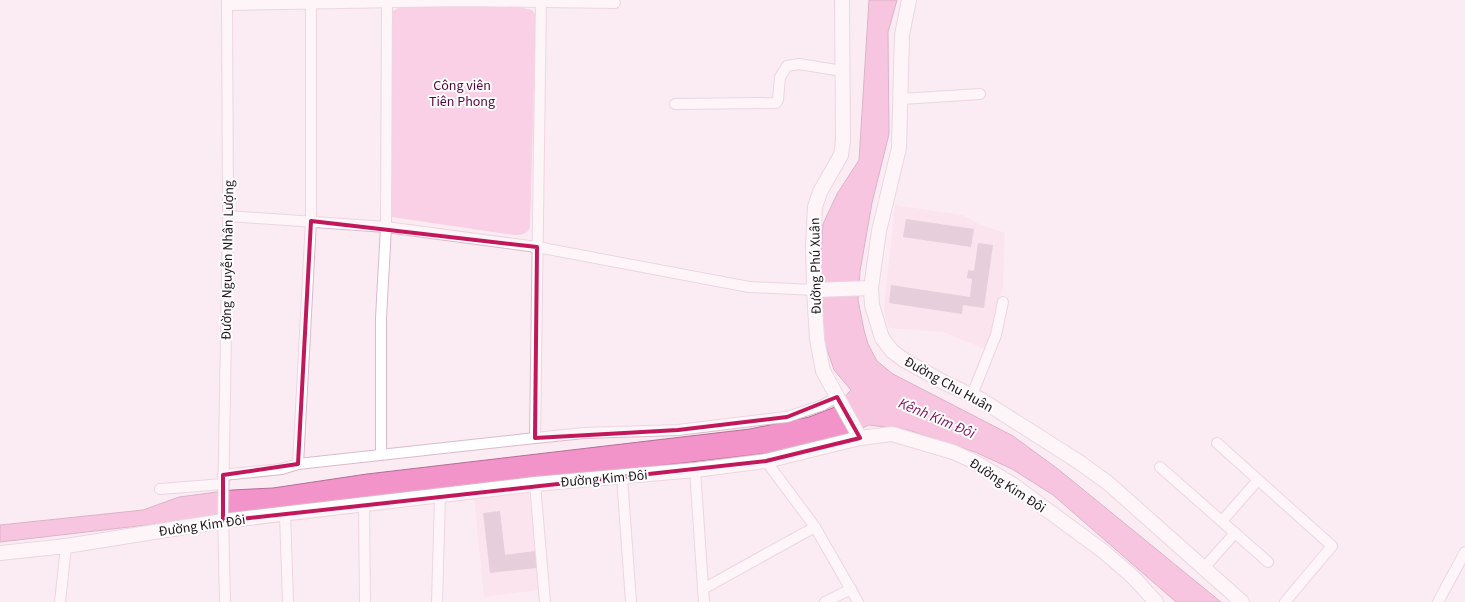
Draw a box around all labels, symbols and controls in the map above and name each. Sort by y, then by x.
park label: Công viên Tiên Phong [429,76,495,112]
street label: Đường Nguyễn Nhân Lượng [217,180,239,340]
street label: Đường Phú Xuân [805,217,827,315]
street label: Đường Chu Huân [900,352,997,418]
water label: Kênh Kim Đôi [895,393,979,444]
street label: Đường Kim Đôi [965,454,1050,518]
street label: Đường Kim Đôi [560,465,649,493]
street label: Đường Kim Đôi [157,510,247,542]

